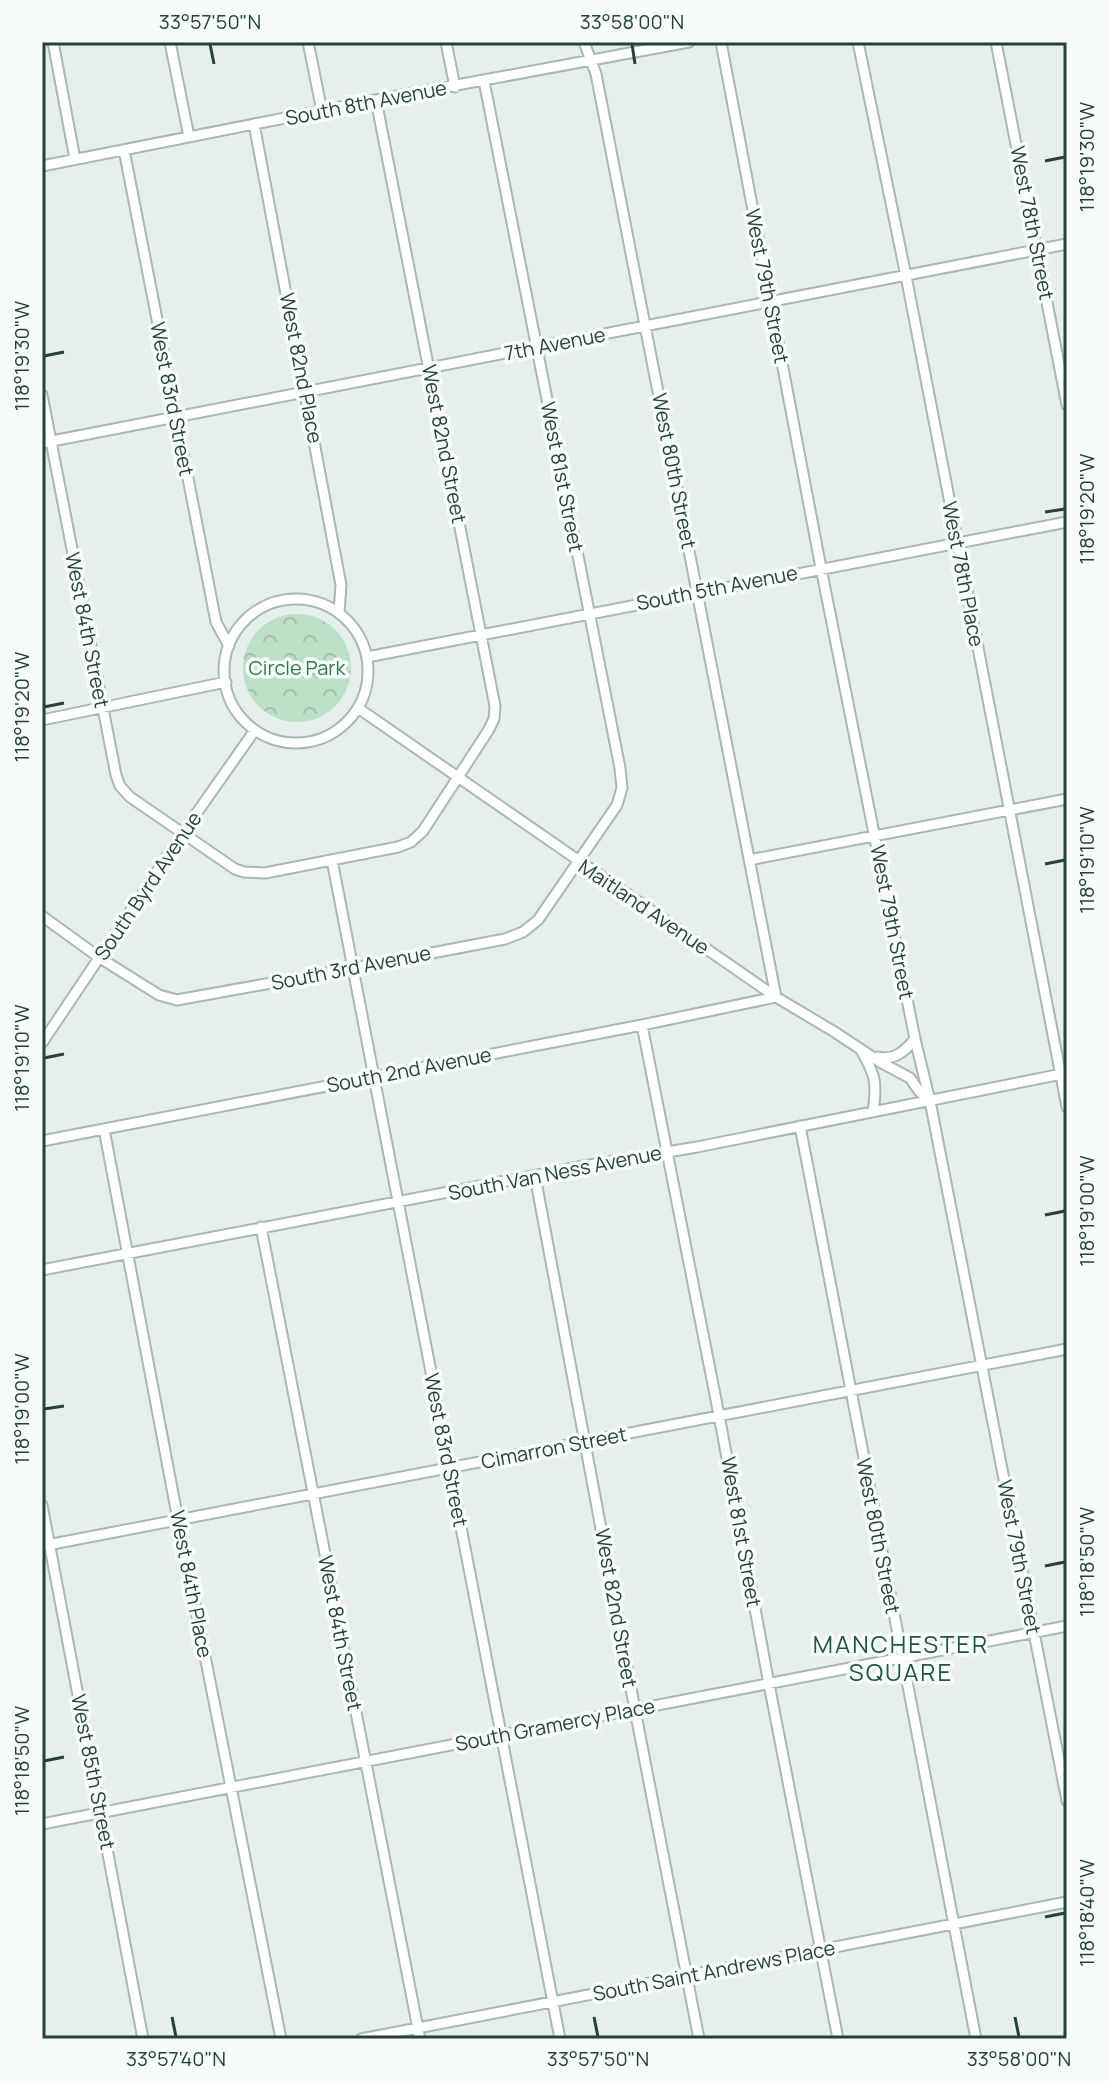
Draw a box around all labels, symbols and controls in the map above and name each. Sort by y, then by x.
text: 33°57'50"N [159,8,261,35]
text: 33°58'00"N [580,8,684,35]
street label: South 8th Avenue [283,74,449,131]
text: 118°19'30"W [1073,101,1100,212]
street label: West 78th Street [1004,144,1061,302]
street label: West 79th Street [739,206,796,365]
street label: West 82nd Place [274,290,329,445]
text: 118°19'30"W [8,300,35,411]
street label: West 83rd Street [144,320,201,478]
street label: 7th Avenue [502,320,608,367]
street label: West 82nd Street [416,362,473,526]
street label: West 80th Street [646,391,703,551]
street label: West 81st Street [535,400,590,554]
text: 118°19'20"W [1073,453,1100,564]
street label: West 78th Place [936,499,991,649]
street label: West 84th Street [59,550,116,710]
street label: South 5th Avenue [634,559,800,616]
text: 118°19'20"W [8,651,35,762]
park label: Circle Park [249,654,347,681]
street label: South Byrd Avenue [88,806,207,965]
text: 118°19'10"W [1073,806,1100,914]
street label: West 79th Street [864,842,921,1001]
street label: Maitland Avenue [574,853,715,960]
street label: South 3rd Avenue [269,939,433,996]
text: 118°19'10"W [8,1004,35,1112]
street label: South 2nd Avenue [324,1040,494,1099]
street label: South Van Ness Avenue [446,1139,664,1206]
text: 118°19'00"W [1073,1155,1100,1267]
text: 118°19'00"W [8,1353,35,1465]
street label: West 83rd Street [418,1371,475,1529]
street label: Cimarron Street [479,1420,629,1475]
street label: West 81st Street [715,1455,768,1609]
street label: West 80th Street [850,1456,907,1616]
street label: West 79th Street [991,1477,1048,1636]
text: 118°18'50"W [1073,1507,1100,1617]
street label: West 84th Place [164,1508,219,1660]
street label: West 82nd Street [589,1526,644,1690]
street label: West 84th Street [312,1553,369,1713]
district label: MANCHESTER SQUARE [813,1627,989,1688]
street label: West 85th Street [65,1692,122,1852]
street label: South Gramercy Place [453,1692,657,1757]
text: 118°18'50"W [8,1706,35,1816]
text: 118°18'40"W [1073,1859,1100,1967]
street label: South Saint Andrews Place [590,1934,837,2007]
text: 33°57'40"N [126,2045,226,2072]
text: 33°57'50"N [547,2045,649,2072]
text: 33°58'00"N [967,2045,1071,2072]

